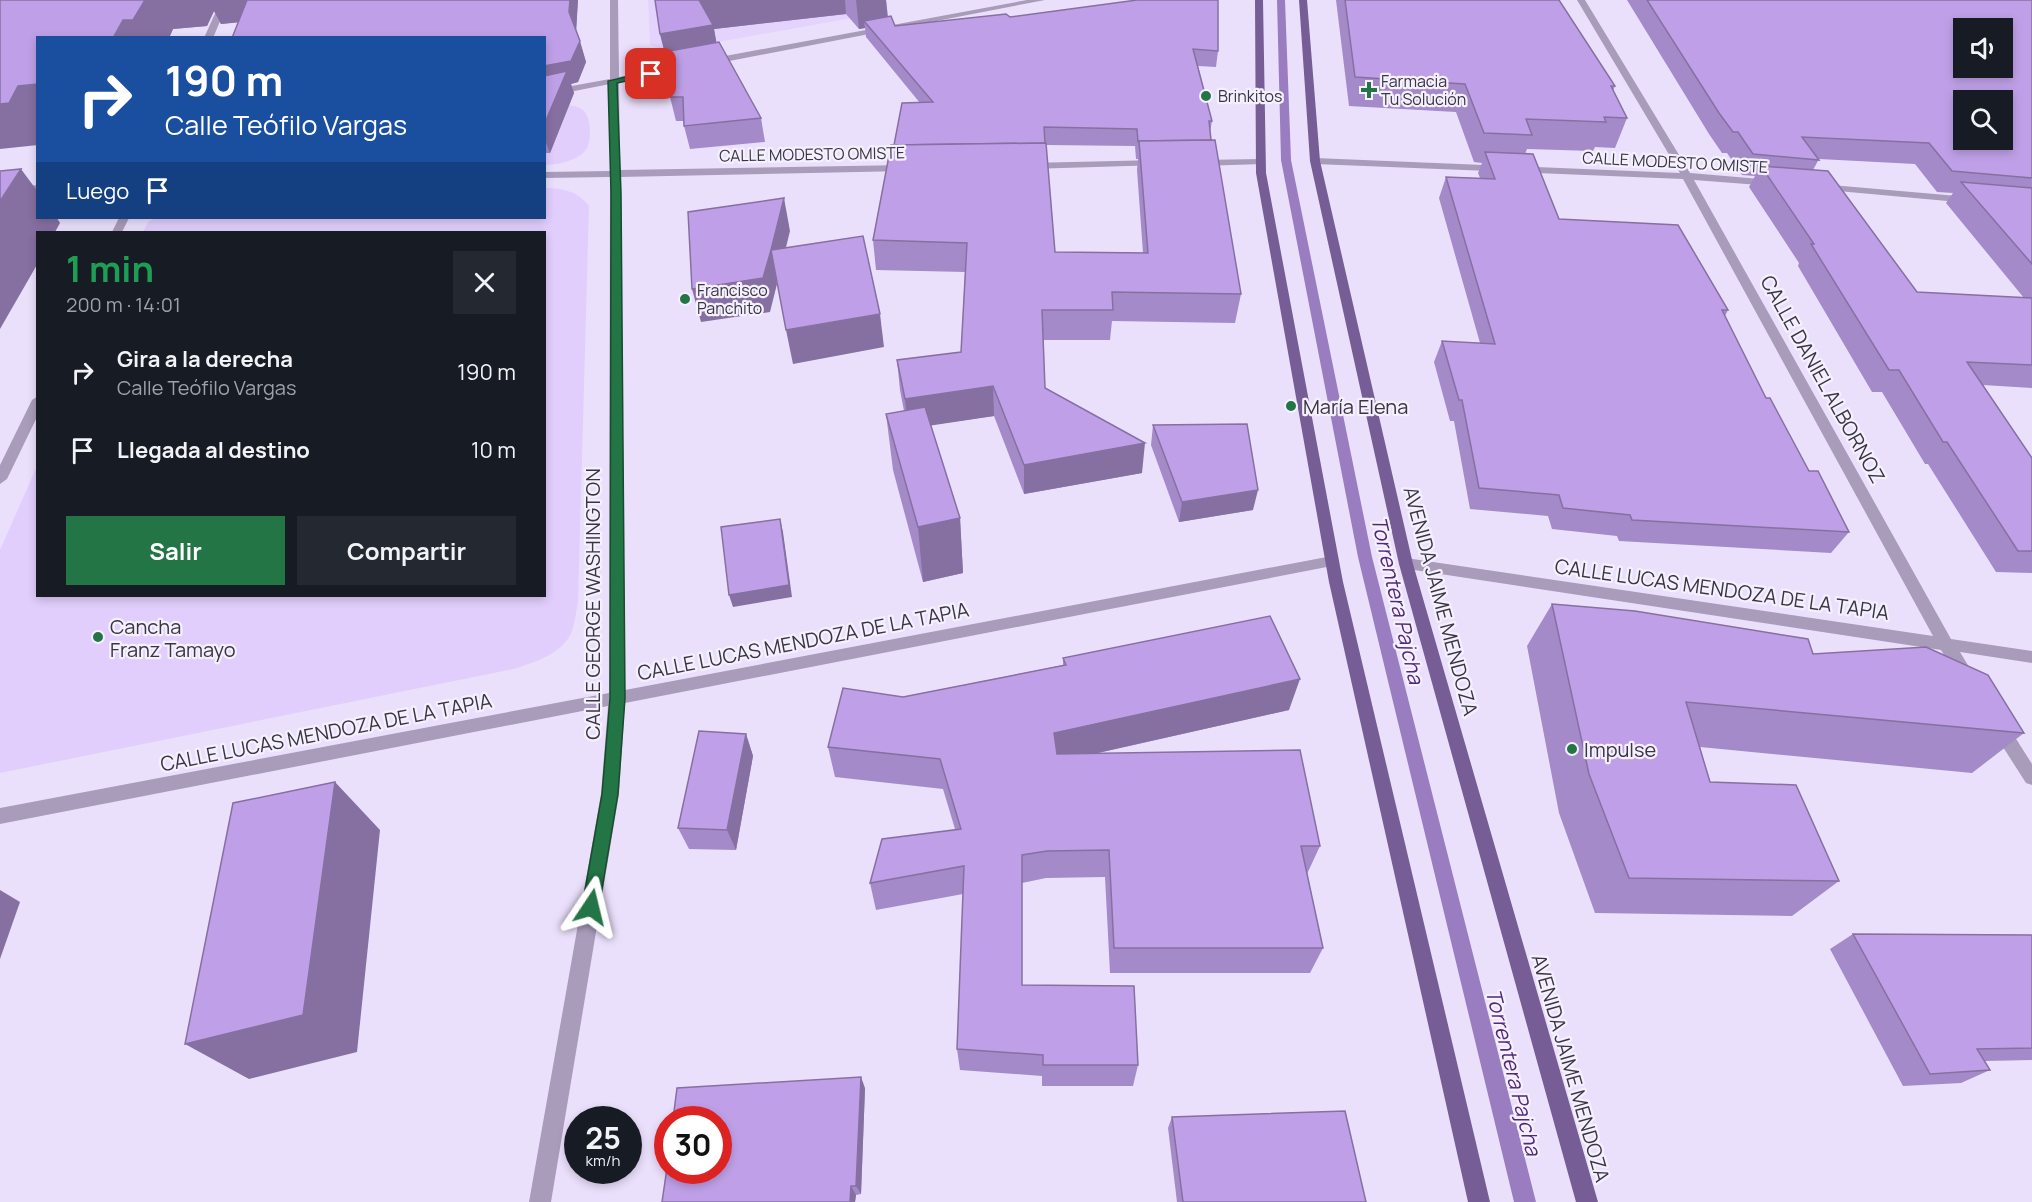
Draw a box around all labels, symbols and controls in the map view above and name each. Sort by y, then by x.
map controls [1953,18,2013,150]
button: sound [1953,18,2013,78]
pin [625,48,676,99]
text: 190 m [165,51,283,109]
icon: arrive [634,57,667,90]
icon: right [66,60,144,138]
place label: Farmacia Tu Solución [1381,70,1466,110]
marker: Farmacia Tu Solución [1362,83,1376,97]
place label: Brinkitos [1218,85,1282,107]
marker: Brinkitos [1199,89,1213,103]
button: search [1953,90,2013,150]
text: Calle Teófilo Vargas [165,106,407,143]
street label: CALLE MODESTO OMISTE [719,141,905,167]
street label: CALLE MODESTO OMISTE [1582,146,1768,178]
icon: arrive [141,174,174,207]
text: Luego [66,176,129,206]
text: 1 min [66,244,154,293]
button: close [453,251,516,314]
street label: CALLE DANIEL ALBORNOZ [1755,270,1891,488]
place label: Francisco Panchito [697,279,768,319]
text: 200 m · 14:01 [66,291,181,318]
marker: Francisco Panchito [678,292,692,306]
text: Gira a la derecha [117,344,293,374]
icon: right [66,356,99,389]
text: 190 m [457,357,516,387]
text: Calle Teófilo Vargas [117,374,296,401]
place label: María Elena [1303,393,1408,420]
marker: María Elena [1284,399,1298,413]
icon: arrive [66,434,99,467]
text: Llegada al destino [117,435,310,465]
text: 10 m [471,435,516,465]
street label: CALLE GEORGE WASHINGTON [579,468,606,740]
street label: AVENIDA JAIME MENDOZA [1397,484,1485,719]
water label: Torrentera Pajcha [1365,514,1431,688]
button: Salir [66,516,285,585]
button: Compartir [297,516,516,585]
street label: CALLE LUCAS MENDOZA DE LA TAPIA [1553,552,1891,626]
street label: CALLE LUCAS MENDOZA DE LA TAPIA [635,596,971,686]
place label: Cancha Franz Tamayo [110,613,236,663]
marker: Cancha Franz Tamayo [91,630,105,644]
street label: CALLE LUCAS MENDOZA DE LA TAPIA [158,687,494,777]
place label: Impulse [1584,736,1656,763]
marker: Impulse [1565,742,1579,756]
position arrow [559,875,623,939]
street label: AVENIDA JAIME MENDOZA [1525,951,1617,1185]
water label: Torrentera Pajcha [1480,986,1549,1160]
speed limit sign: 30 [654,1106,732,1184]
text: 25 [585,1117,621,1158]
text: km/h [586,1150,620,1171]

